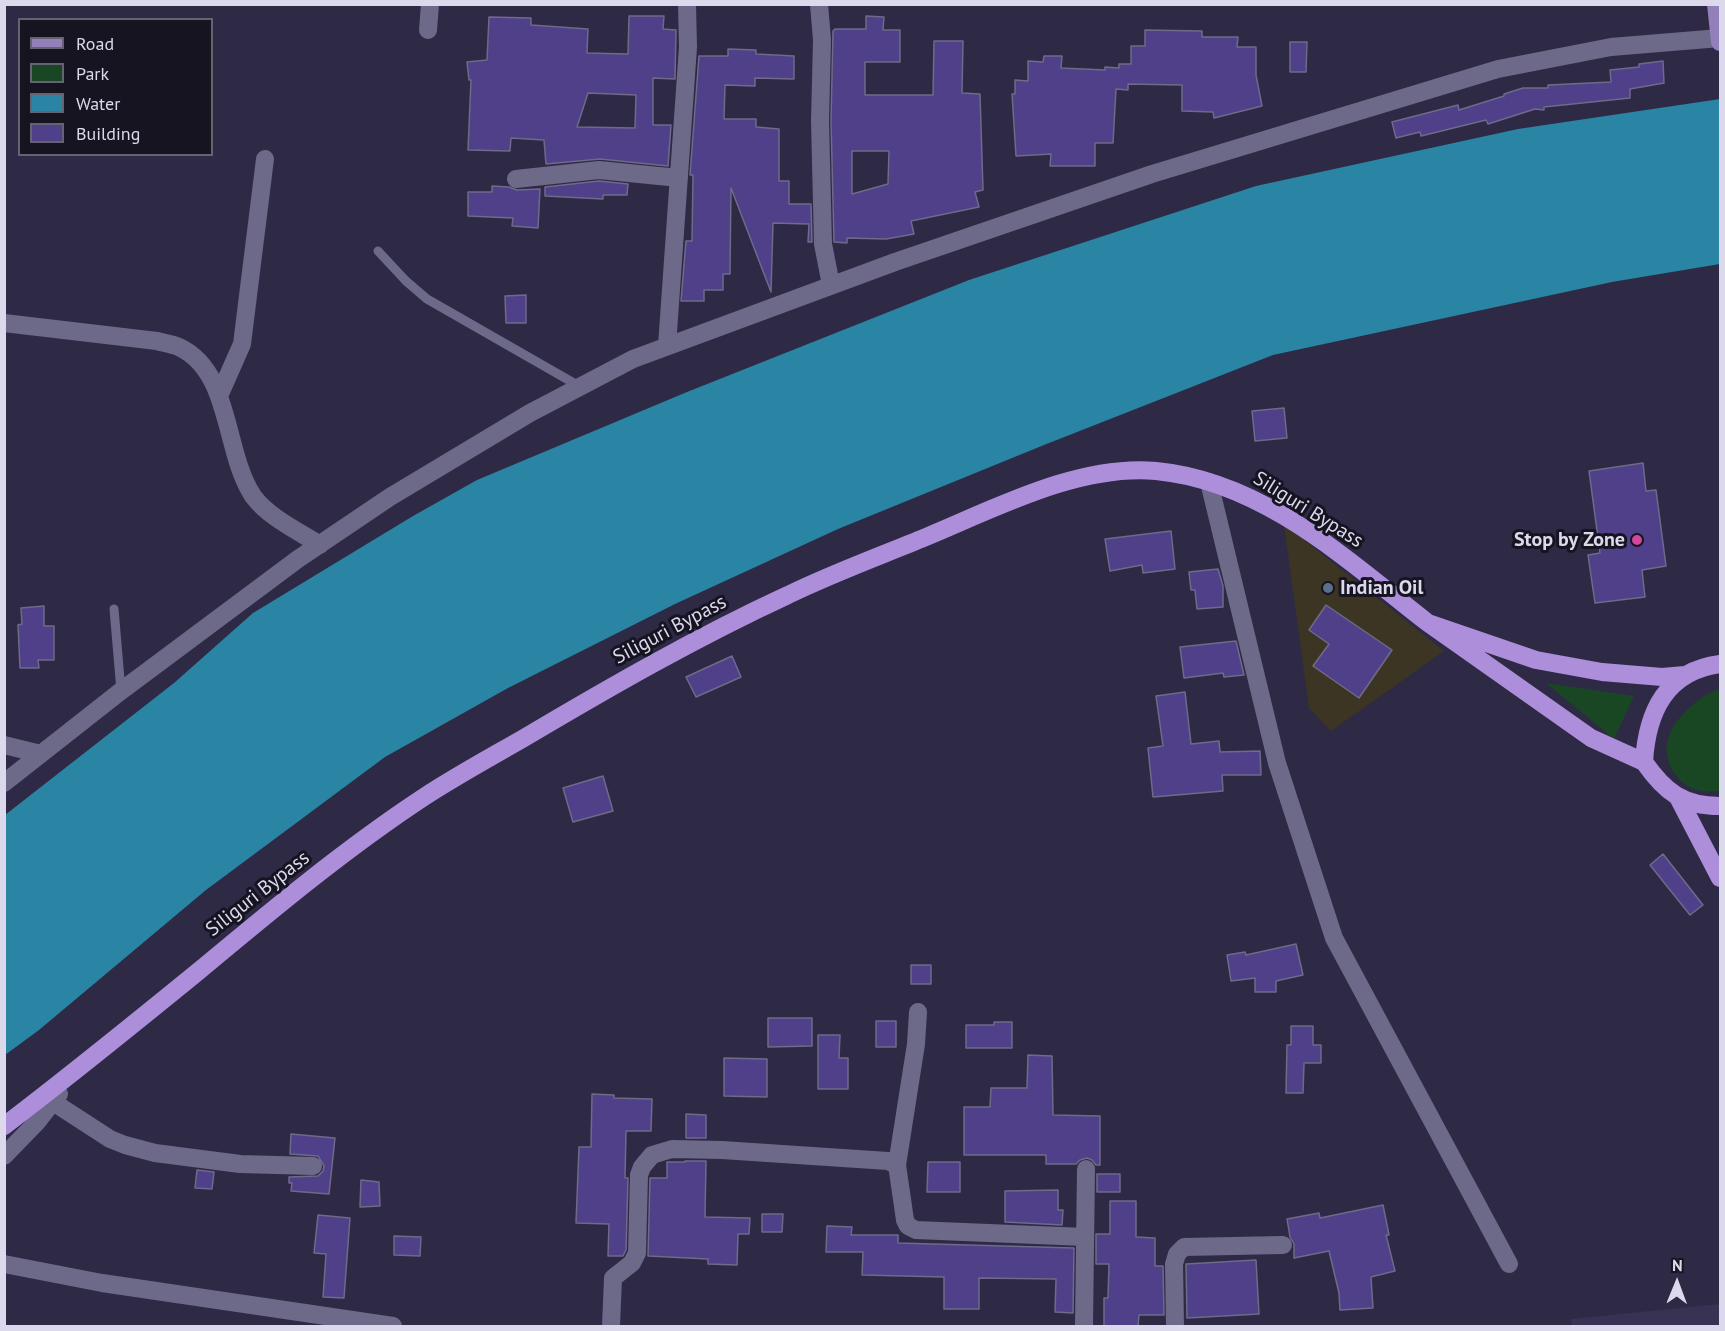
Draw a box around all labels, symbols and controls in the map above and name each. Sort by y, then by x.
legend [18,18,213,156]
text: Road [76,32,114,55]
text: Park [76,62,109,85]
text: Water [76,92,120,115]
text: Building [76,122,140,145]
street label: Siliguri Bypass [1249,467,1367,553]
place label: Stop by Zone [1514,528,1625,552]
marker: Stop by Zone [1630,533,1644,547]
place label: Indian Oil [1340,576,1423,600]
marker: Indian Oil [1321,581,1335,595]
street label: Siliguri Bypass [609,590,731,670]
street label: Siliguri Bypass [201,846,315,942]
north arrow [1647,1253,1707,1313]
text: N [1672,1255,1683,1275]

